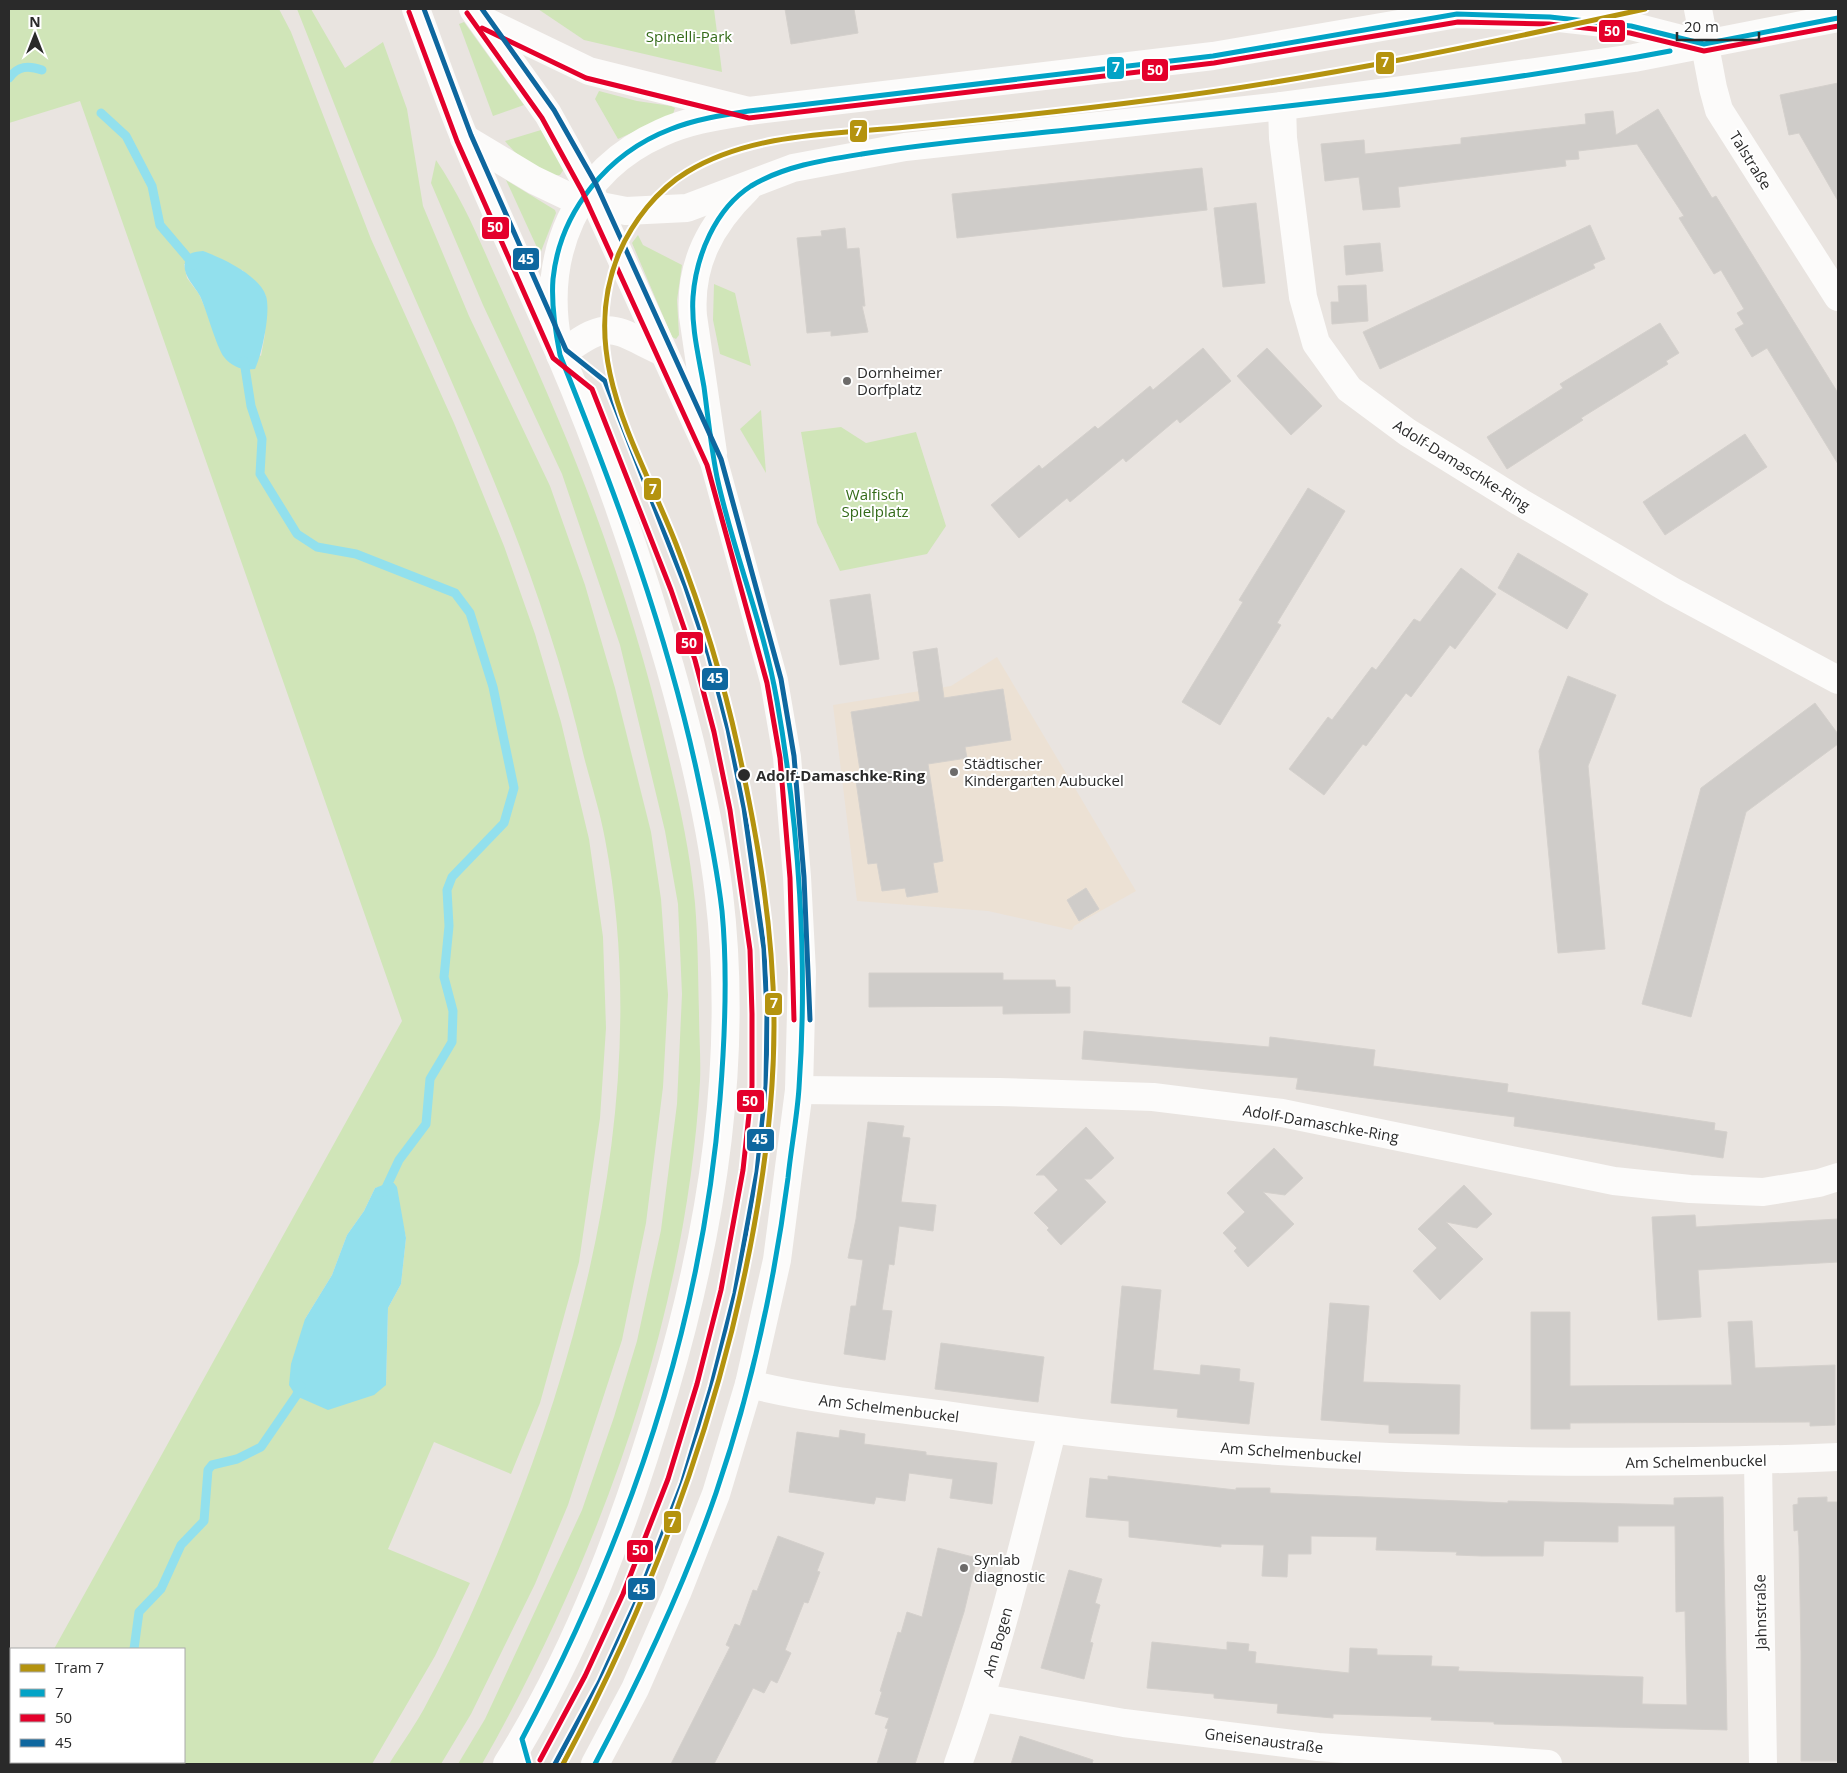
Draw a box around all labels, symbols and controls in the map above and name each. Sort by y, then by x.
north arrow [10,10,60,60]
scale bar [1677,10,1760,42]
text: N [29,12,41,31]
text: 20 m [1684,16,1719,36]
line badge: 50 [1598,19,1626,43]
text: 50 [1604,21,1620,40]
park label: Spinelli-Park [646,26,732,46]
line badge: 7 [1375,51,1395,75]
text: 7 [1381,52,1389,71]
line badge: 7 [1106,56,1125,80]
text: 7 [1112,57,1120,76]
line badge: 50 [1141,58,1169,82]
text: 50 [1147,60,1163,79]
line badge: 7 [849,119,868,143]
text: 7 [854,121,862,140]
street label: Talstraße [1725,127,1777,193]
line badge: 50 [481,216,510,240]
text: 50 [487,217,503,236]
line badge: 45 [512,247,540,271]
text: 45 [518,249,534,268]
place label: Dornheimer Dorfplatz [857,362,942,399]
marker: Dornheimer Dorfplatz [841,375,853,387]
street label: Adolf-Damaschke-Ring [1390,415,1534,515]
line badge: 7 [643,477,662,501]
text: 7 [649,479,657,498]
park label: Walfisch Spielplatz [841,484,909,521]
line badge: 50 [675,631,704,655]
text: 50 [681,633,697,652]
line badge: 45 [701,667,729,691]
text: 45 [707,668,723,687]
place label: Städtischer Kindergarten Aubuckel [964,753,1124,790]
place label: Adolf-Damaschke-Ring [756,765,926,785]
marker: Städtischer Kindergarten Aubuckel [948,766,960,778]
marker: Adolf-Damaschke-Ring [736,767,752,783]
line badge: 7 [764,992,783,1016]
text: 7 [770,993,778,1012]
line badge: 50 [736,1089,765,1113]
text: 50 [742,1091,758,1110]
street label: Adolf-Damaschke-Ring [1242,1099,1400,1147]
line badge: 45 [746,1128,775,1152]
text: 45 [752,1129,768,1148]
street label: Am Schelmenbuckel [818,1389,960,1427]
street label: Am Schelmenbuckel [1220,1437,1362,1467]
street label: Am Schelmenbuckel [1625,1450,1767,1472]
line badge: 7 [663,1510,682,1534]
text: 7 [668,1512,676,1531]
line badge: 50 [626,1539,654,1563]
text: 50 [632,1540,648,1559]
place label: Synlab diagnostic [974,1549,1045,1586]
marker: Synlab diagnostic [958,1562,970,1574]
street label: Jahnstraße [1749,1574,1771,1652]
line badge: 45 [627,1577,656,1601]
text: 45 [633,1579,649,1598]
street label: Am Bogen [977,1605,1017,1679]
legend [10,1648,185,1763]
text: Tram 7 [55,1657,104,1677]
text: 7 [55,1682,64,1702]
text: 50 [55,1707,72,1727]
street label: Gneisenaustraße [1204,1723,1324,1757]
text: 45 [55,1732,72,1752]

